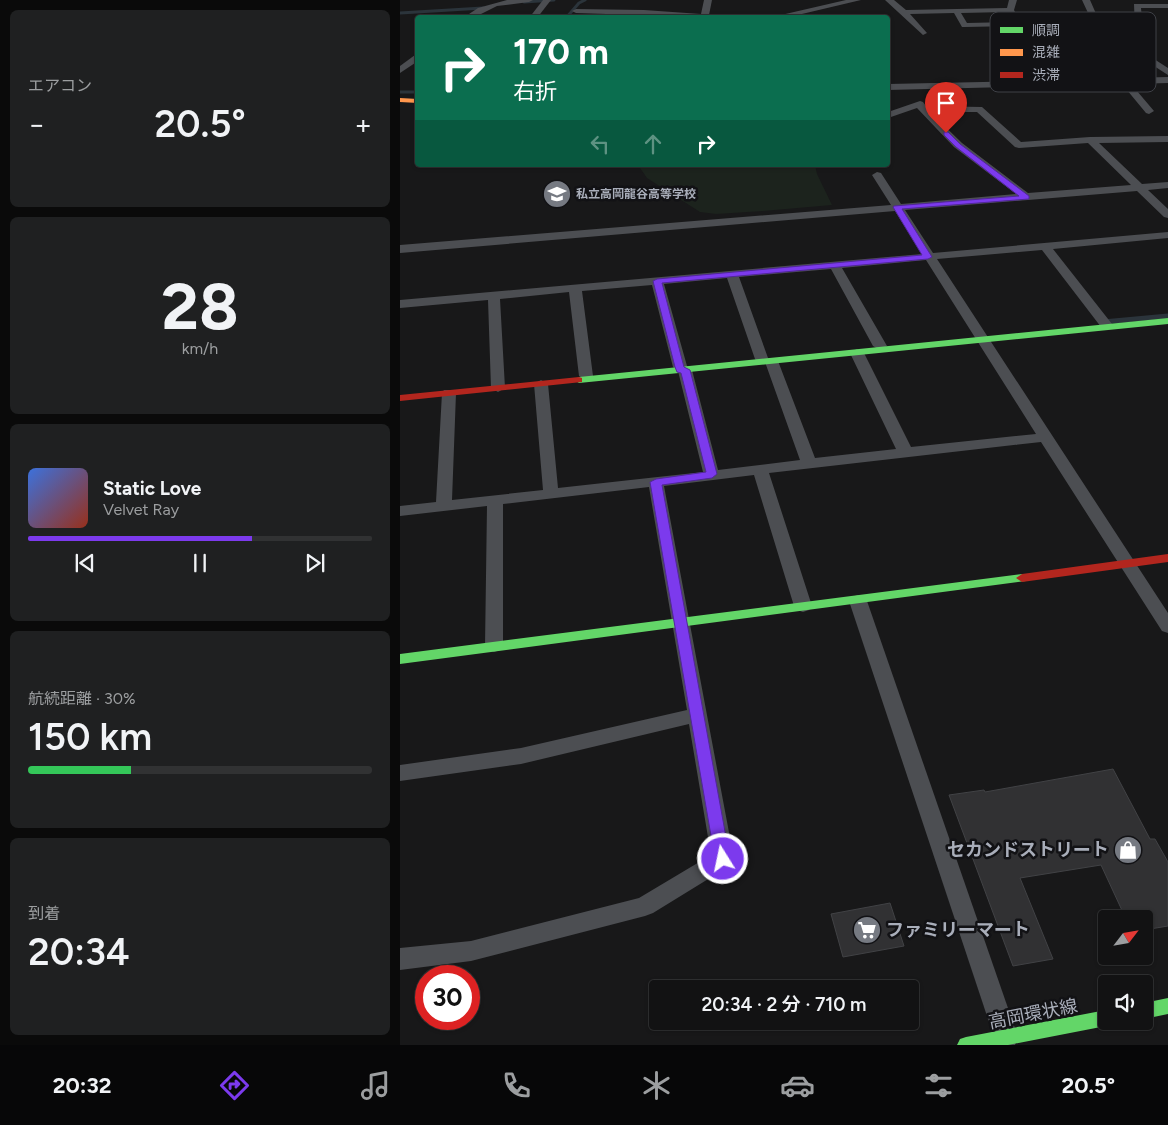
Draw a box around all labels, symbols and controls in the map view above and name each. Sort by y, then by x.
legend [990,12,1156,92]
text: 順調 [1032,22,1060,39]
text: 170 m [513,31,609,73]
icon: right [430,35,495,100]
text: 混雑 [1032,44,1060,61]
text: 渋滞 [1032,67,1060,84]
text: エアコン [28,76,92,95]
text: 右折 [513,78,557,105]
pin [925,82,967,133]
icon: arrive [932,89,960,117]
text: 20.5° [154,101,246,147]
text: − [28,107,45,141]
text: + [355,107,372,141]
icon: left [586,130,614,158]
icon: ahead [639,130,667,158]
icon: right [692,130,720,158]
school or university icon: 私立高岡龍谷高等学校 [542,179,572,209]
place label: 私立高岡龍谷高等学校 [576,187,696,201]
text: 28 [161,267,239,345]
text: km/h [182,339,218,358]
text: Static Love [103,477,201,500]
text: Velvet Ray [103,500,179,519]
icon: previous [71,549,99,577]
icon: pause [186,549,214,577]
icon: next [301,549,329,577]
text: 航続距離 · 30% [28,689,136,708]
text: 150 km [28,714,152,760]
position arrow [696,832,748,884]
shop icon: セカンドストリート [1113,835,1143,865]
place label: セカンドストリート [947,839,1109,861]
text: 到着 [28,904,60,923]
north arrow [1098,910,1152,965]
map controls [1098,910,1153,1030]
supermarket icon: ファミリーマート [852,915,882,945]
place label: ファミリーマート [886,919,1030,941]
text: 20:34 [28,929,130,975]
speed limit sign: 30 [415,965,480,1030]
button: sound [1098,975,1153,1030]
text: 20:34 · 2 分 · 710 m [701,993,867,1016]
street label: 高岡環状線 [987,995,1079,1033]
icon: directions [217,1068,252,1103]
icon: music [358,1068,393,1103]
icon: phone [499,1068,534,1103]
icon: climate [639,1068,674,1103]
icon: car [780,1068,815,1103]
icon: filters [921,1068,956,1103]
text: 20:32 [53,1072,111,1099]
text: 20.5° [1061,1072,1115,1099]

